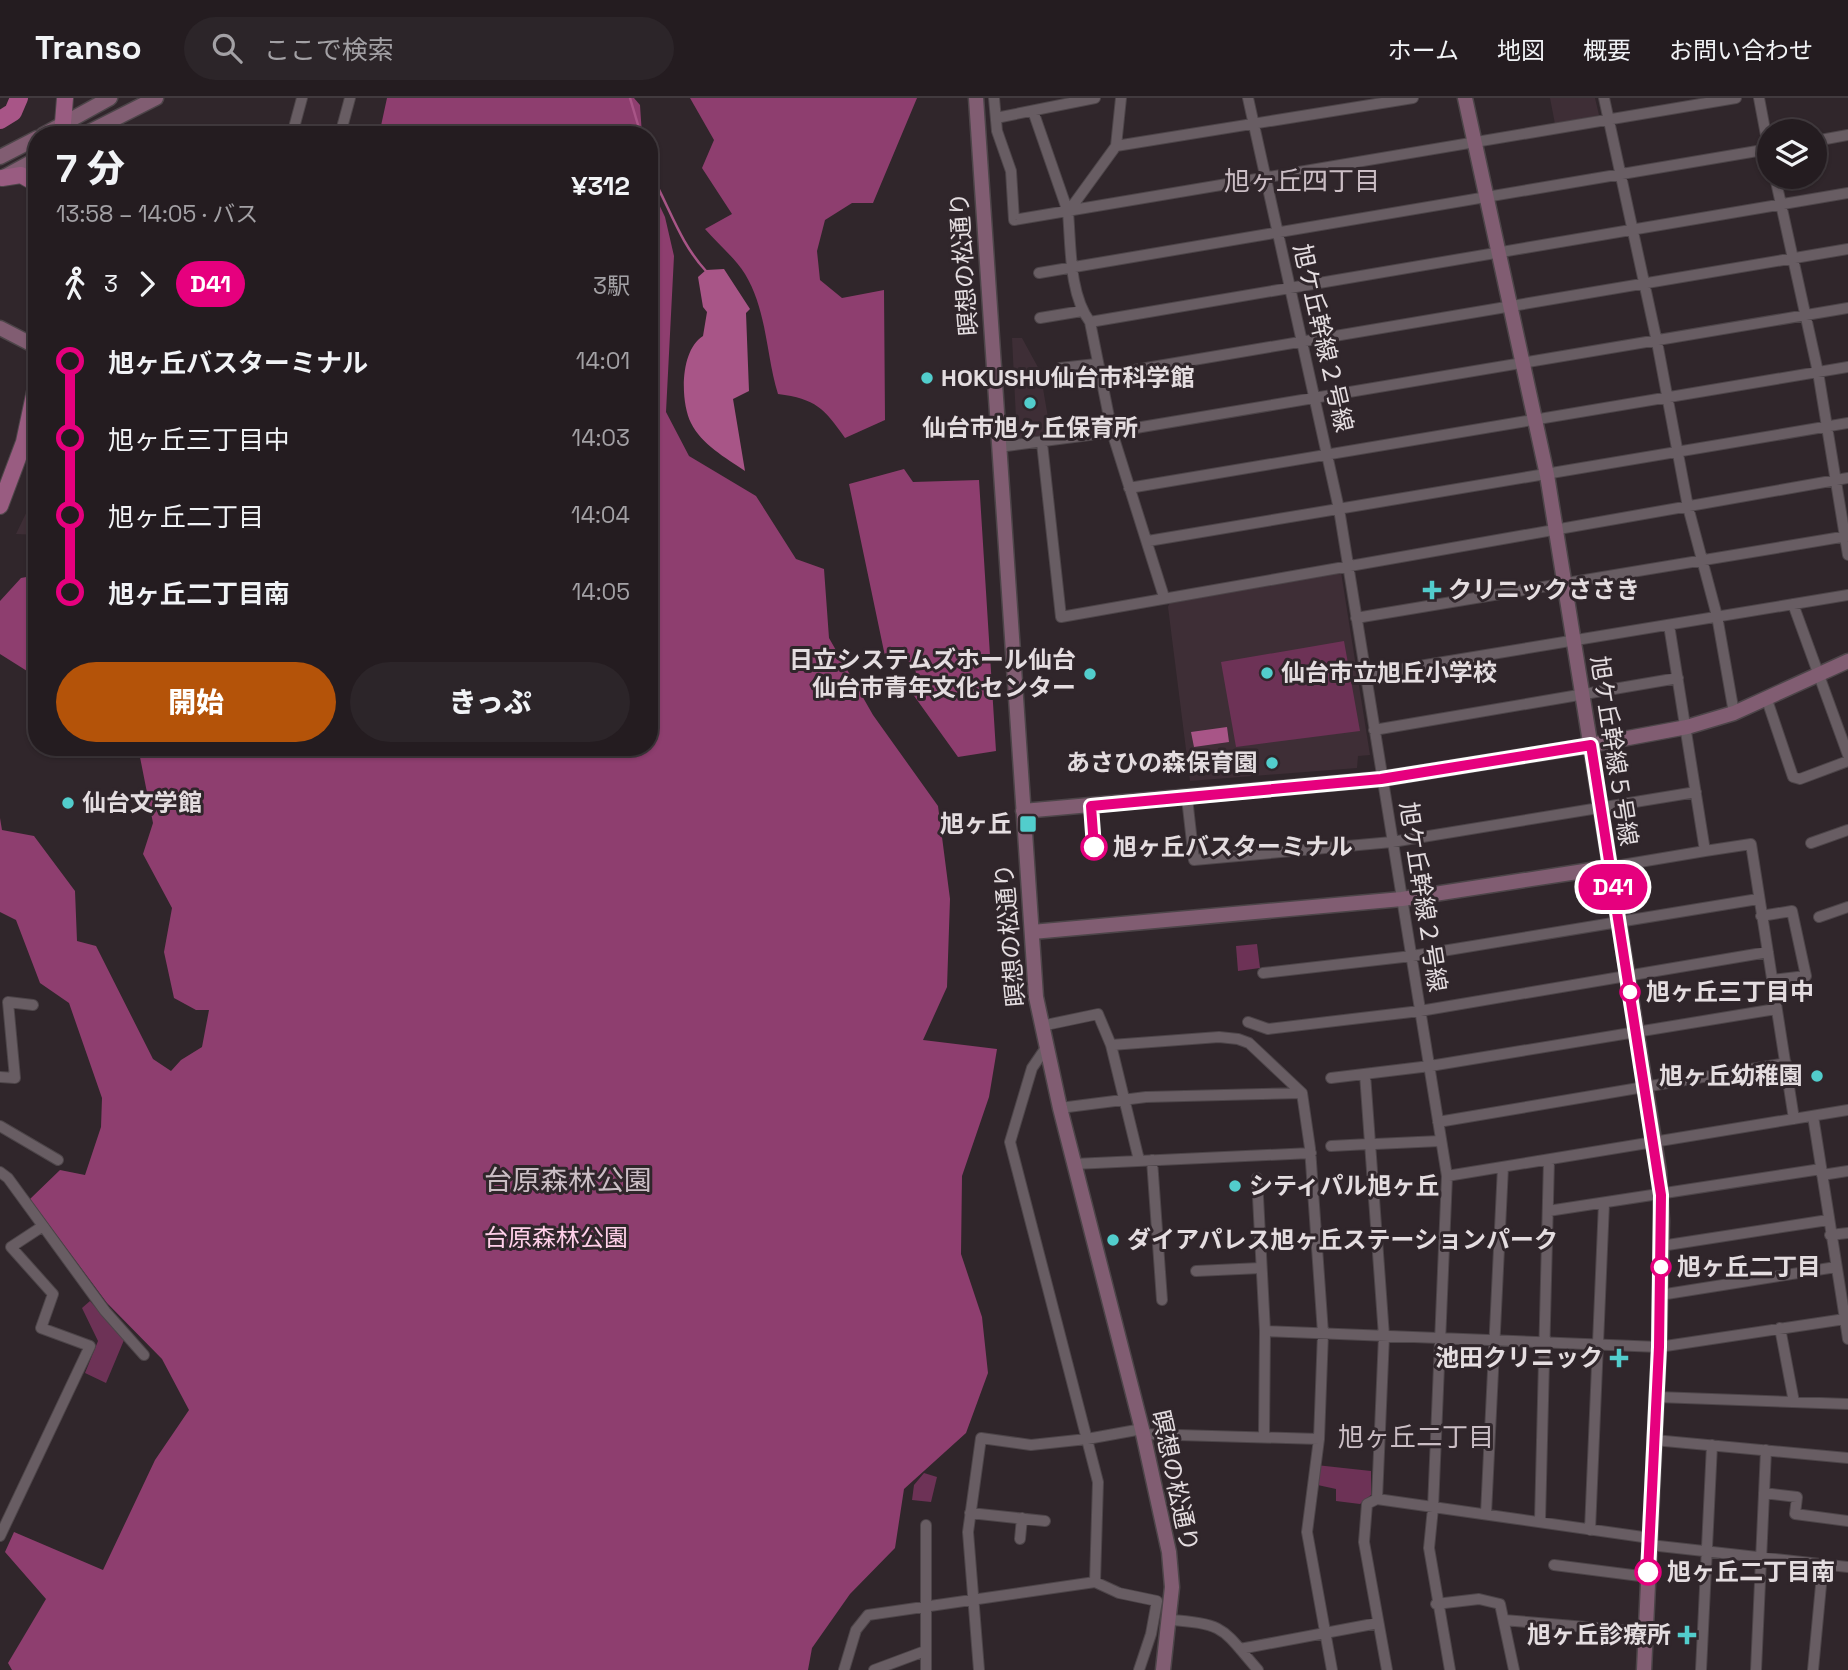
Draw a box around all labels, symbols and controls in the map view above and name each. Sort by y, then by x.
search box [184,17,674,80]
text: Transo [35,27,142,69]
icon: search [208,29,246,67]
text: ここで検索 [264,33,394,67]
text: ホーム [1388,35,1459,66]
text: 地図 [1497,35,1545,66]
text: 概要 [1583,35,1631,66]
text: お問い合わせ [1669,35,1813,66]
map controls [1757,119,1827,189]
button: layers [1757,119,1827,189]
text: 7 分 [56,145,125,193]
district label: 旭ヶ丘四丁目 [1224,164,1380,198]
text: ¥312 [571,169,630,203]
street label: 瞑想の松通り [943,191,984,337]
text: 13:58 – 14:05 · バス [56,199,258,229]
street label: 旭ケ丘幹線２号線 [1287,241,1360,435]
icon: walk [56,265,94,303]
icon: forward [128,265,166,303]
text: D41 [190,268,231,299]
text: 3 [104,269,118,299]
text: 3駅 [593,271,630,301]
text: 旭ヶ丘バスターミナル [108,346,368,380]
text: 14:01 [576,346,630,376]
place label: HOKUSHU仙台市科学館 [941,362,1195,393]
marker: HOKUSHU仙台市科学館 [919,370,935,386]
marker: 仙台市旭ヶ丘保育所 [1022,395,1038,411]
place label: 仙台市旭ヶ丘保育所 [922,412,1138,443]
text: 旭ヶ丘三丁目中 [108,423,290,457]
text: 14:03 [572,423,630,453]
text: 旭ヶ丘二丁目 [108,500,264,534]
text: 14:04 [571,500,630,530]
place label: クリニックささき [1448,574,1640,605]
text: 旭ヶ丘二丁目南 [108,577,290,611]
text: 14:05 [572,577,630,607]
marker: クリニックささき [1422,580,1442,600]
place label: 日立システムズホール仙台 仙台市青年文化センター [789,644,1076,703]
street label: 旭ケ丘幹線５号線 [1584,654,1645,848]
place label: 仙台市立旭丘小学校 [1281,657,1497,688]
button: 開始 [56,662,336,742]
button: きっぷ [350,662,630,742]
marker: 仙台市立旭丘小学校 [1259,665,1275,681]
marker: 日立システムズホール仙台 仙台市青年文化センター [1082,666,1098,682]
place label: あさひの森保育園 [1066,747,1258,778]
marker: あさひの森保育園 [1264,755,1280,771]
place label: 仙台文学館 [82,787,202,818]
marker: 仙台文学館 [60,795,76,811]
street label: 旭ケ丘幹線２号線 [1393,800,1454,994]
place label: 旭ヶ丘 [940,808,1012,839]
marker: 旭ヶ丘 [1018,814,1038,834]
place label: 旭ヶ丘バスターミナル [1113,831,1353,862]
marker: 旭ヶ丘バスターミナル [1081,834,1107,860]
street label: 瞑想の松通り [988,862,1031,1008]
line badge: D41 [1573,864,1653,910]
text: D41 [1592,871,1634,902]
place label: 旭ヶ丘三丁目中 [1646,976,1814,1007]
marker: 旭ヶ丘三丁目中 [1620,982,1640,1002]
place label: 旭ヶ丘幼稚園 [1659,1060,1803,1091]
marker: 旭ヶ丘幼稚園 [1809,1068,1825,1084]
district label: 台原森林公園 [484,1162,652,1198]
place label: シティパル旭ヶ丘 [1249,1170,1440,1201]
marker: シティパル旭ヶ丘 [1227,1178,1243,1194]
park label: 台原森林公園 [484,1222,628,1253]
place label: ダイアパレス旭ヶ丘ステーションパーク [1127,1224,1558,1255]
marker: ダイアパレス旭ヶ丘ステーションパーク [1105,1232,1121,1248]
place label: 旭ヶ丘二丁目 [1677,1251,1821,1282]
marker: 旭ヶ丘二丁目 [1651,1257,1671,1277]
place label: 池田クリニック [1435,1342,1603,1373]
marker: 池田クリニック [1609,1348,1629,1368]
street label: 瞑想の松通り [1145,1407,1206,1555]
district label: 旭ヶ丘二丁目 [1338,1420,1494,1454]
place label: 旭ヶ丘二丁目南 [1667,1556,1835,1587]
marker: 旭ヶ丘二丁目南 [1635,1559,1661,1585]
place label: 旭ヶ丘診療所 [1527,1619,1671,1650]
marker: 旭ヶ丘診療所 [1677,1625,1697,1645]

